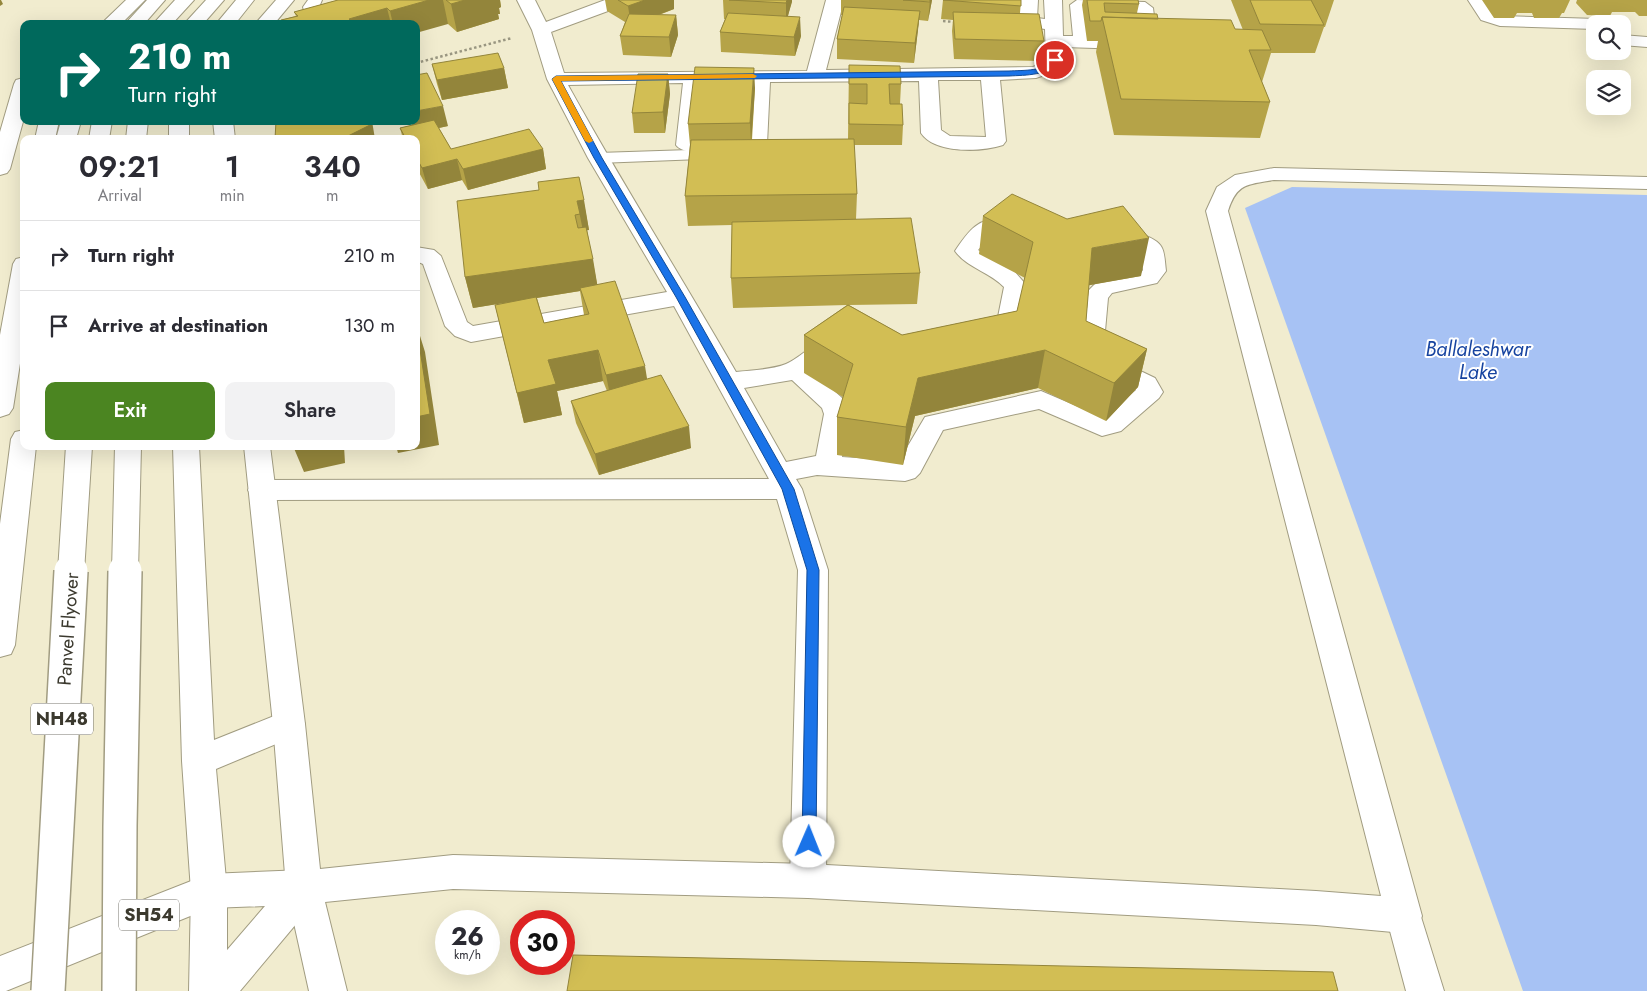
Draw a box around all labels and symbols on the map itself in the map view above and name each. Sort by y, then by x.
pin [1034,39,1076,81]
water label: Ballaleshwar Lake [1425,335,1532,387]
street label: Panvel Flyover [51,571,85,686]
road number: NH48 [31,704,93,734]
position arrow [782,815,834,867]
road number: SH54 [119,900,179,930]
speed limit sign: 30 [510,910,575,975]

